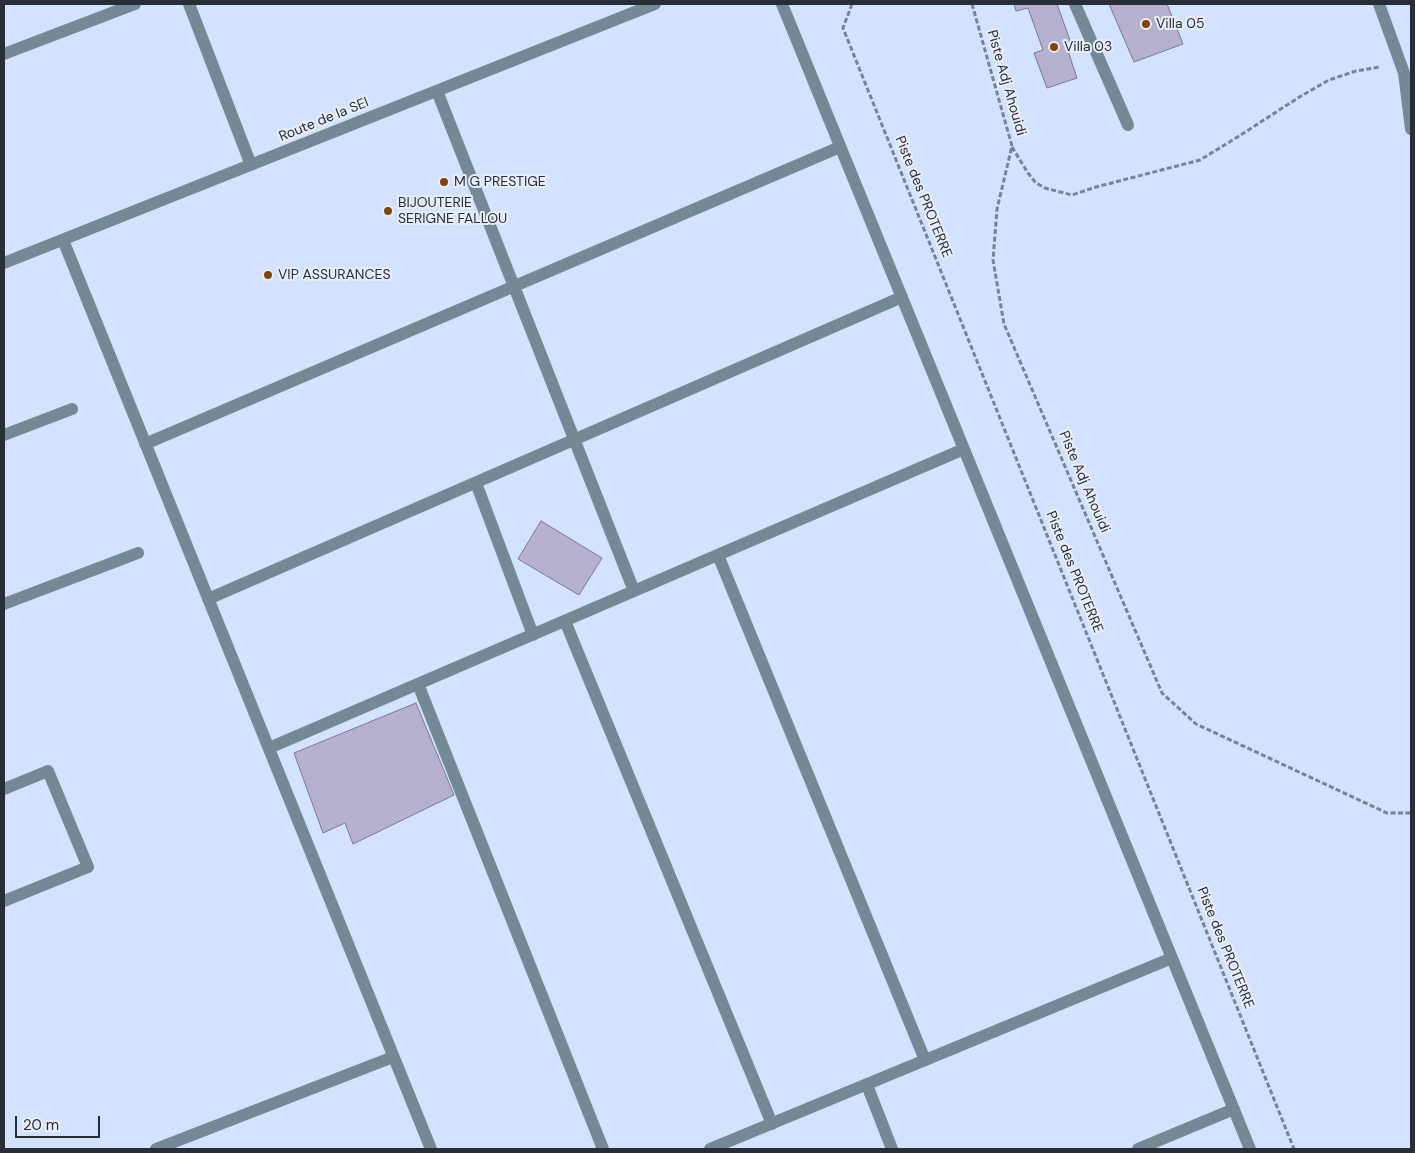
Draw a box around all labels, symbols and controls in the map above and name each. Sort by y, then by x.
place label: Villa 05 [1156,16,1204,32]
marker: Villa 05 [1140,18,1152,30]
street label: Piste Adj Ahouidi [983,28,1029,138]
place label: Villa 03 [1064,39,1112,55]
marker: Villa 03 [1048,41,1060,53]
street label: Route de la SEI [277,94,371,146]
street label: Piste des PROTERRE [891,134,955,260]
place label: M G PRESTIGE [454,174,546,190]
marker: M G PRESTIGE [438,176,450,188]
place label: BIJOUTERIE SERIGNE FALLOU [398,195,507,228]
marker: BIJOUTERIE SERIGNE FALLOU [382,205,394,217]
place label: VIP ASSURANCES [278,267,391,283]
marker: VIP ASSURANCES [262,269,274,281]
street label: Piste Adj Ahouidi [1055,428,1113,536]
street label: Piste des PROTERRE [1042,509,1106,635]
street label: Piste des PROTERRE [1193,885,1257,1011]
scale bar [18,1106,102,1138]
text: 20 m [23,1115,59,1135]

